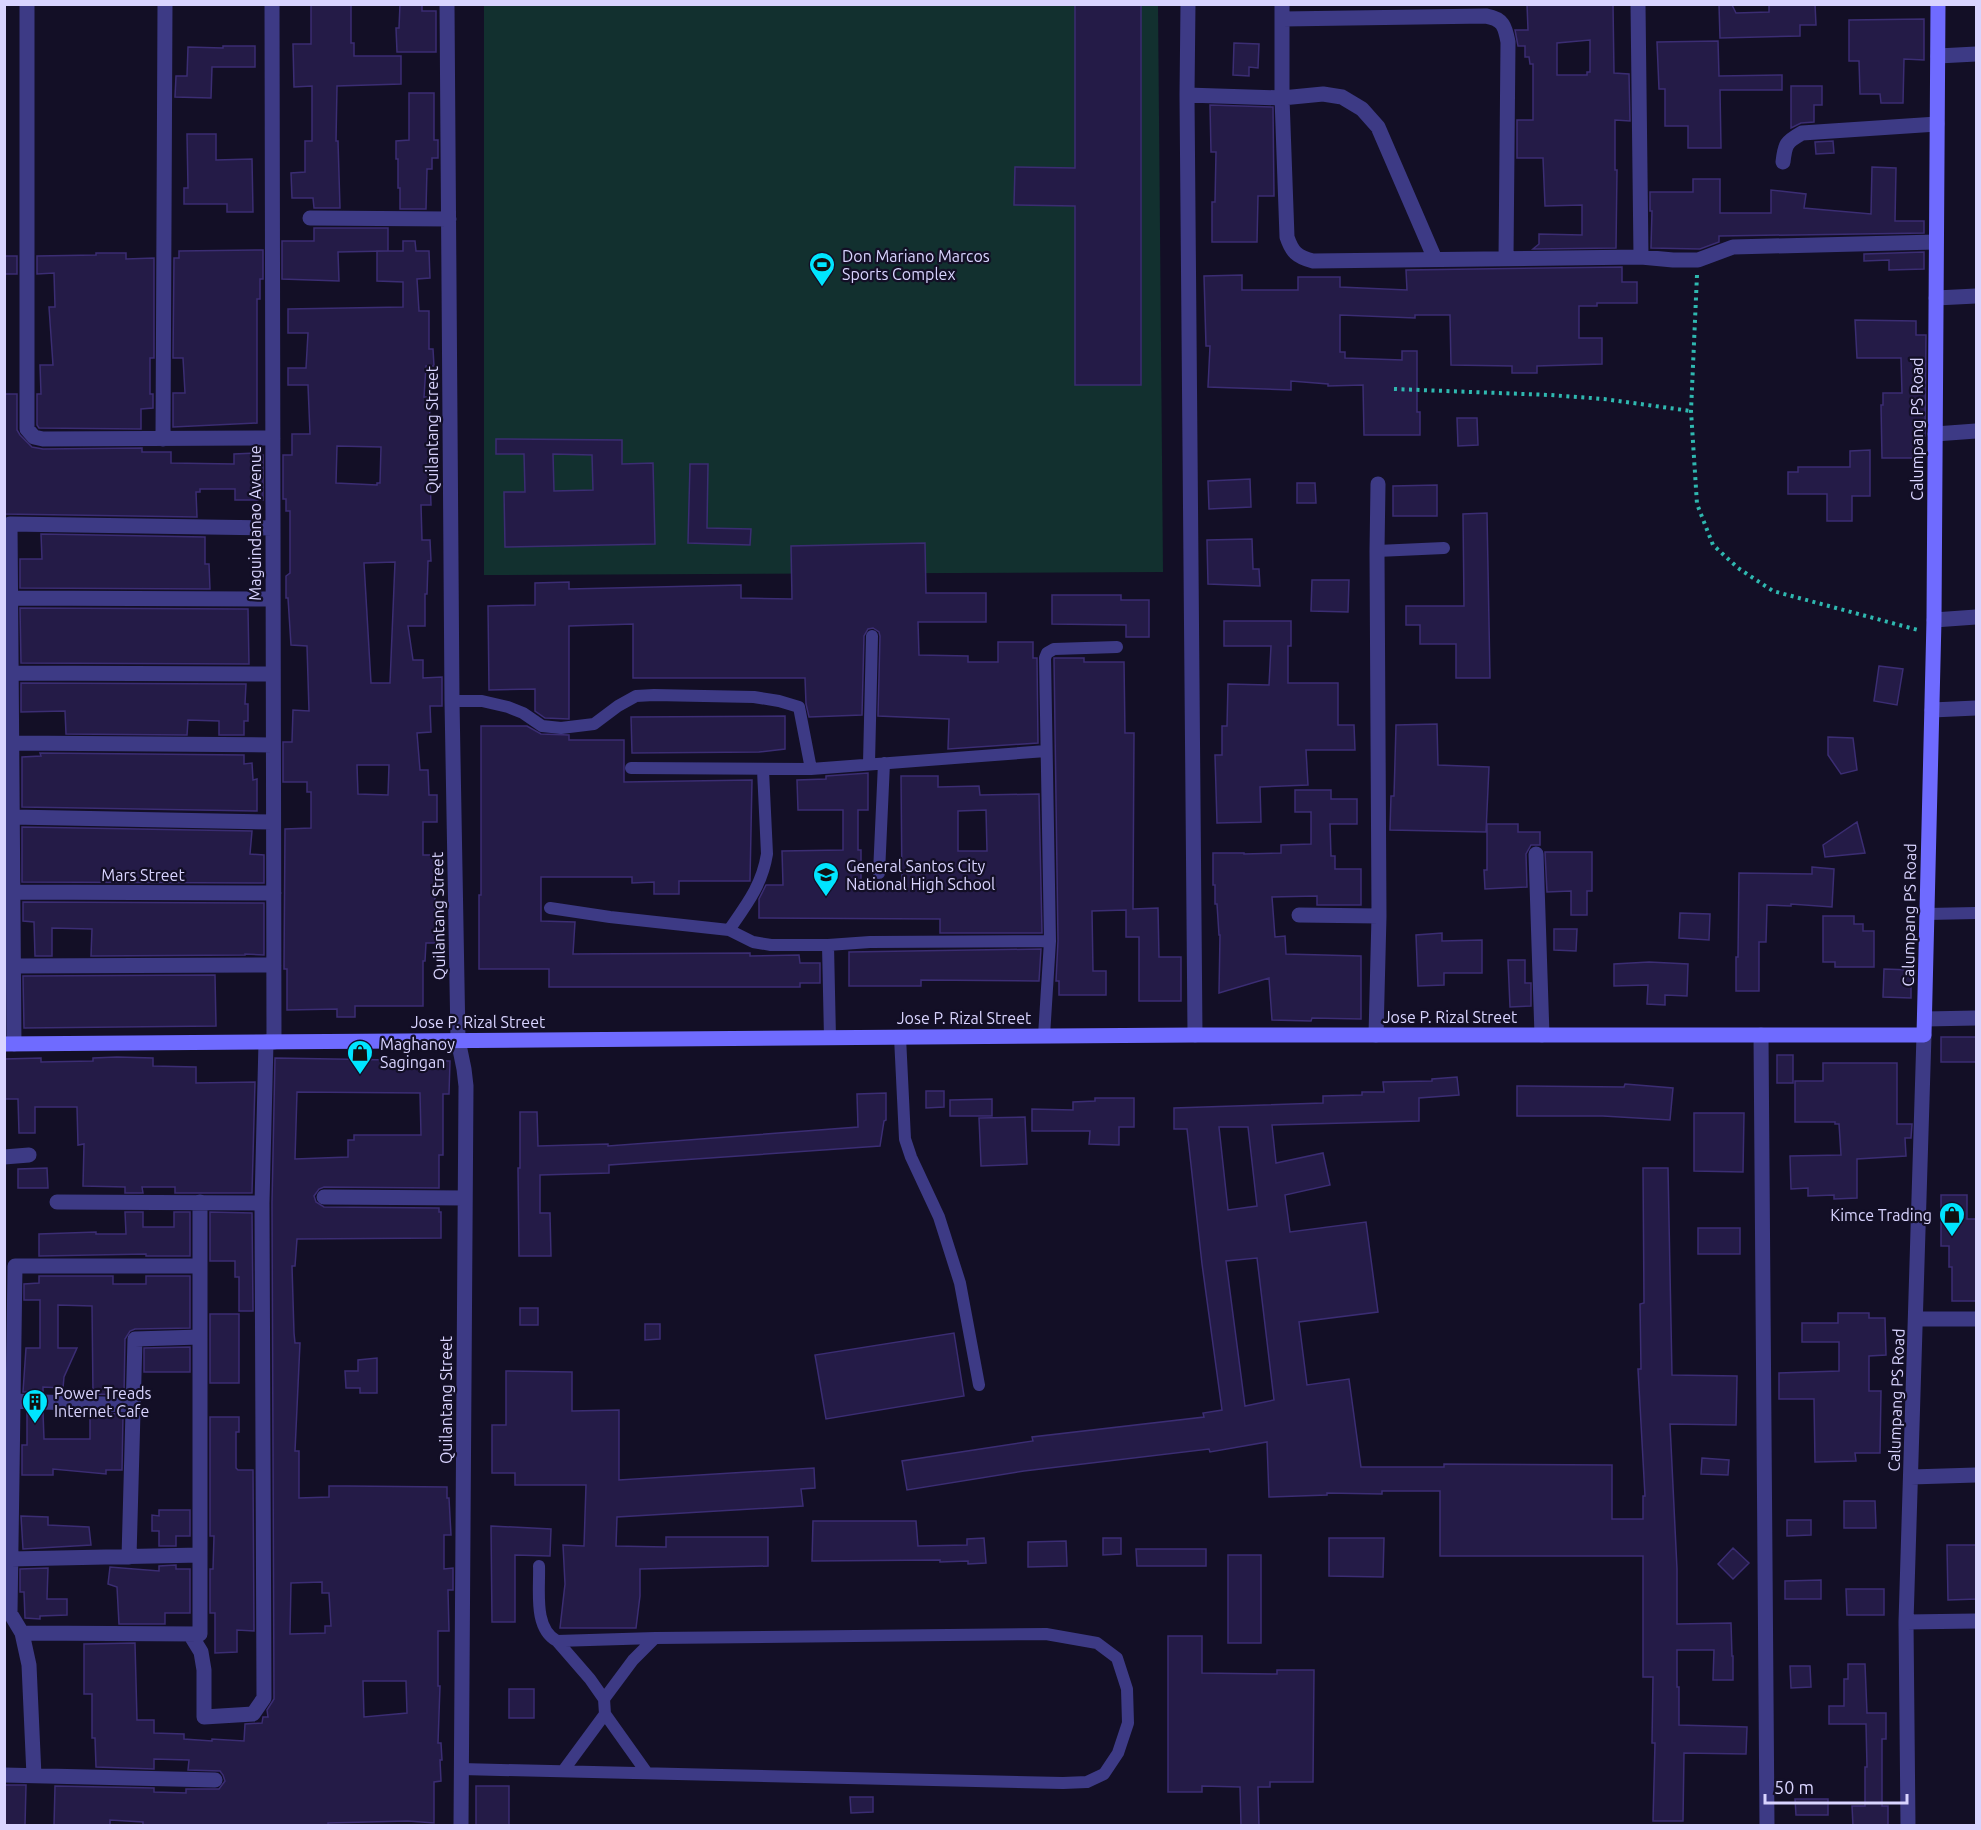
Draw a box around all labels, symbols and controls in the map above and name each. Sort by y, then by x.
place label: Don Mariano Marcos Sports Complex [842,247,990,283]
sports icon: Don Mariano Marcos Sports Complex [807,250,837,288]
street label: Calumpang PS Road [1908,357,1926,501]
street label: Quilantang Street [423,365,441,494]
street label: Maguindanao Avenue [246,445,264,601]
street label: Calumpang PS Road [1899,843,1919,987]
street label: Quilantang Street [428,851,448,980]
place label: General Santos City National High School [846,857,995,893]
school or university icon: General Santos City National High School [811,860,841,898]
street label: Mars Street [101,866,185,884]
street label: Jose P. Rizal Street [1383,1008,1518,1026]
street label: Jose P. Rizal Street [897,1009,1032,1027]
street label: Jose P. Rizal Street [411,1013,546,1031]
place label: Maghanoy Sagingan [380,1035,455,1071]
shop icon: Maghanoy Sagingan [345,1038,375,1076]
shop icon: Kimce Trading [1937,1200,1967,1238]
place label: Kimce Trading [1830,1206,1932,1224]
street label: Calumpang PS Road [1885,1328,1907,1472]
street label: Quilantang Street [437,1335,455,1464]
place label: Power Treads Internet Cafe [54,1384,152,1420]
building icon: Power Treads Internet Cafe [20,1387,50,1425]
scale bar [1765,1767,1908,1805]
text: 50 m [1774,1777,1814,1797]

